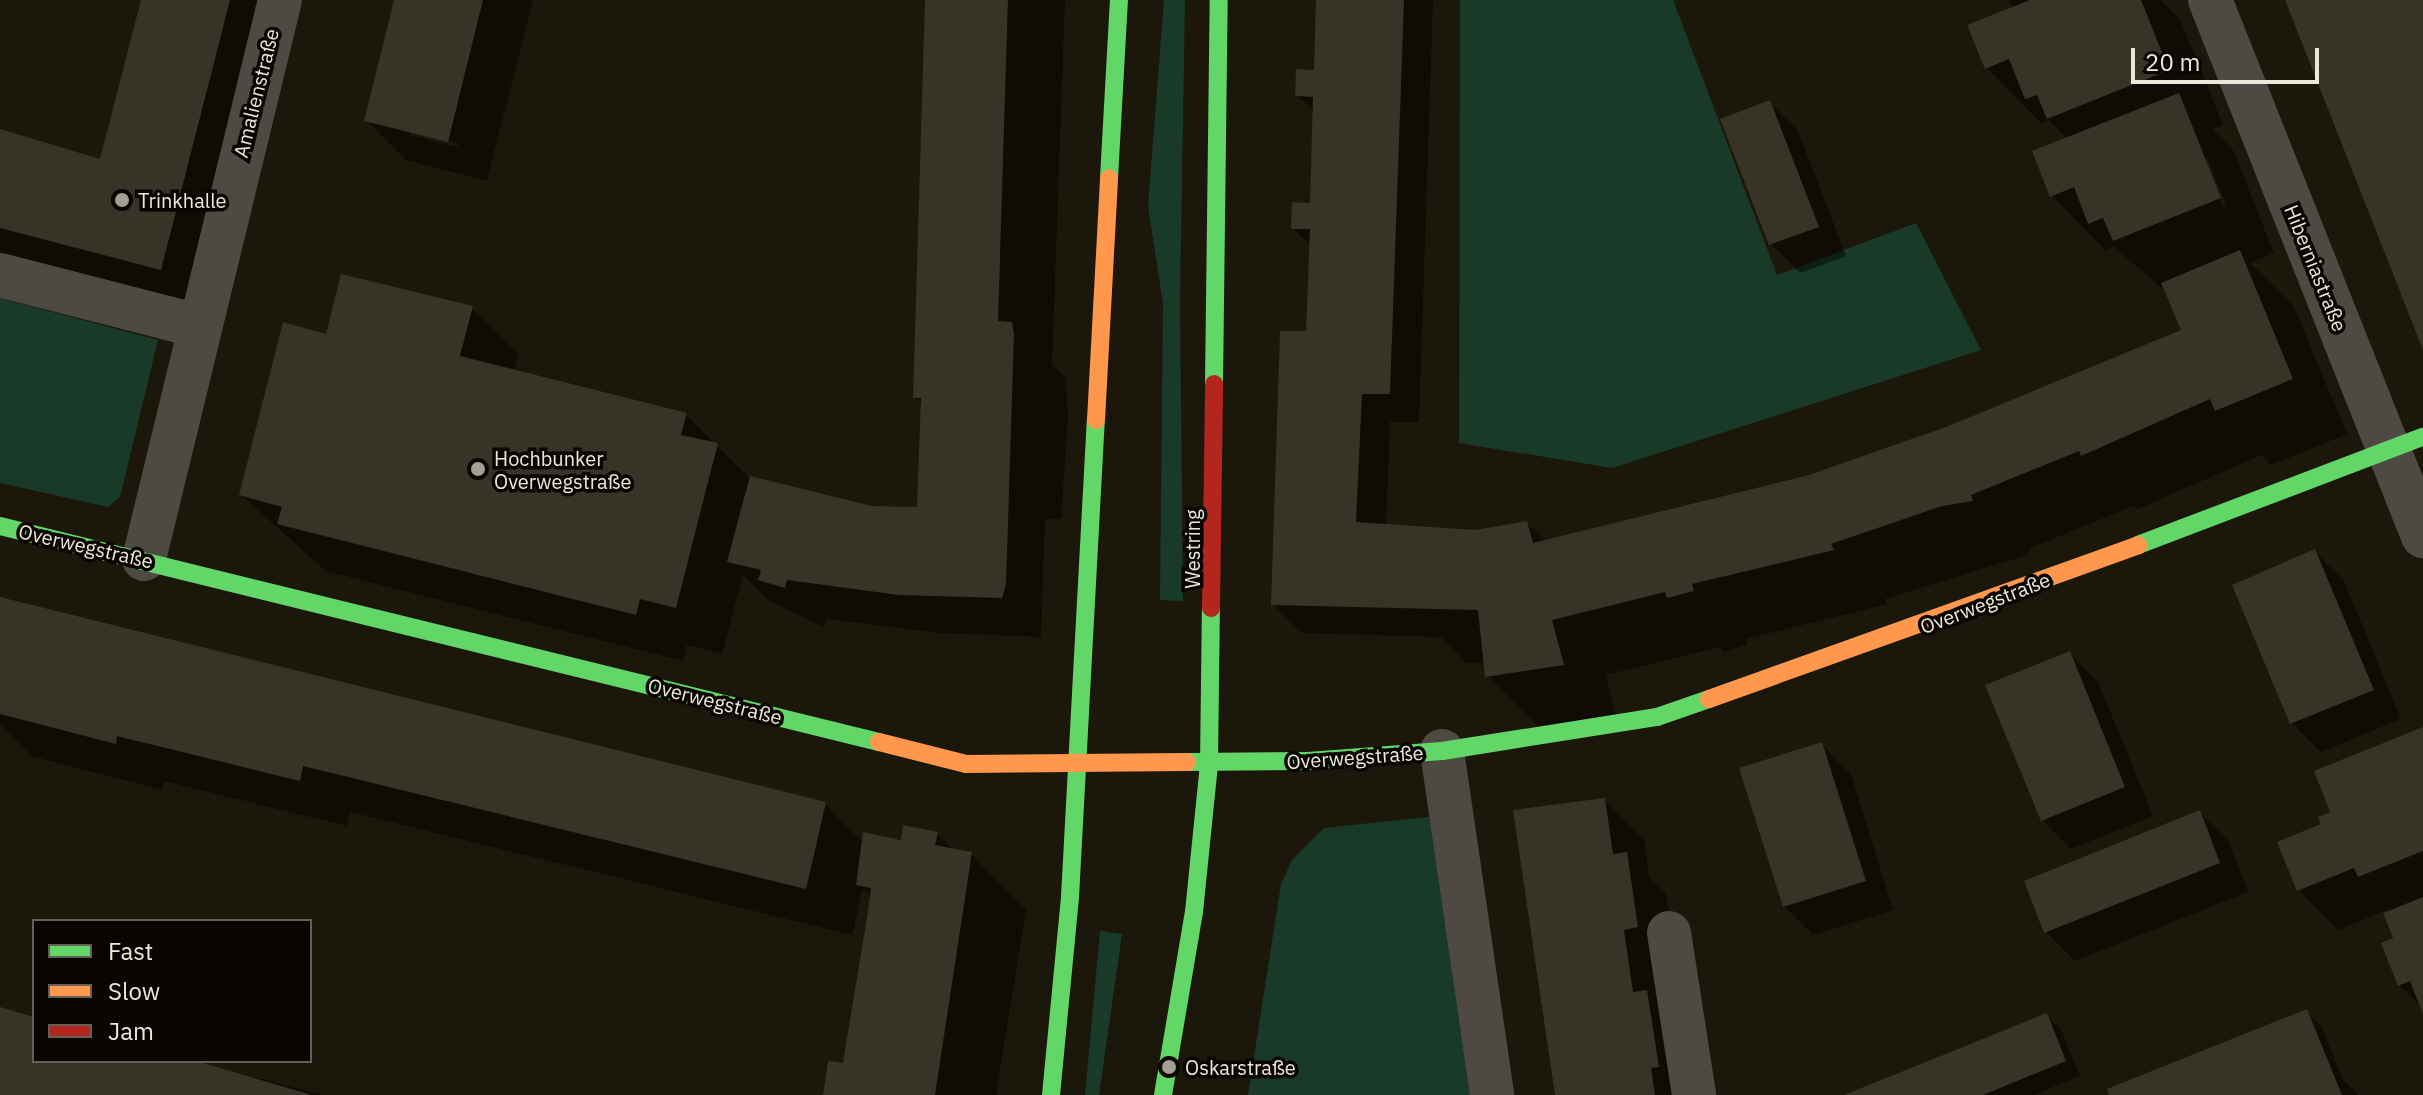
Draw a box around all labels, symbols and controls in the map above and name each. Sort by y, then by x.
street label: Amalienstraße [228,26,284,160]
scale bar [2135,32,2323,82]
text: 20 m [2145,46,2200,78]
place label: Trinkhalle [138,188,227,212]
marker: Trinkhalle [113,191,131,209]
street label: Hiberniastraße [2280,201,2352,335]
place label: Hochbunker Overwegstraße [494,446,631,493]
marker: Hochbunker Overwegstraße [469,460,487,478]
street label: Westring [1180,509,1204,589]
street label: Overwegstraße [16,519,156,573]
street label: Overwegstraße [1917,567,2053,639]
street label: Overwegstraße [645,673,785,729]
street label: Overwegstraße [1286,740,1424,774]
legend [32,919,312,1063]
text: Fast [108,935,153,967]
text: Slow [108,975,160,1007]
text: Jam [108,1015,154,1047]
place label: Oskarstraße [1185,1055,1296,1079]
marker: Oskarstraße [1160,1058,1178,1076]

